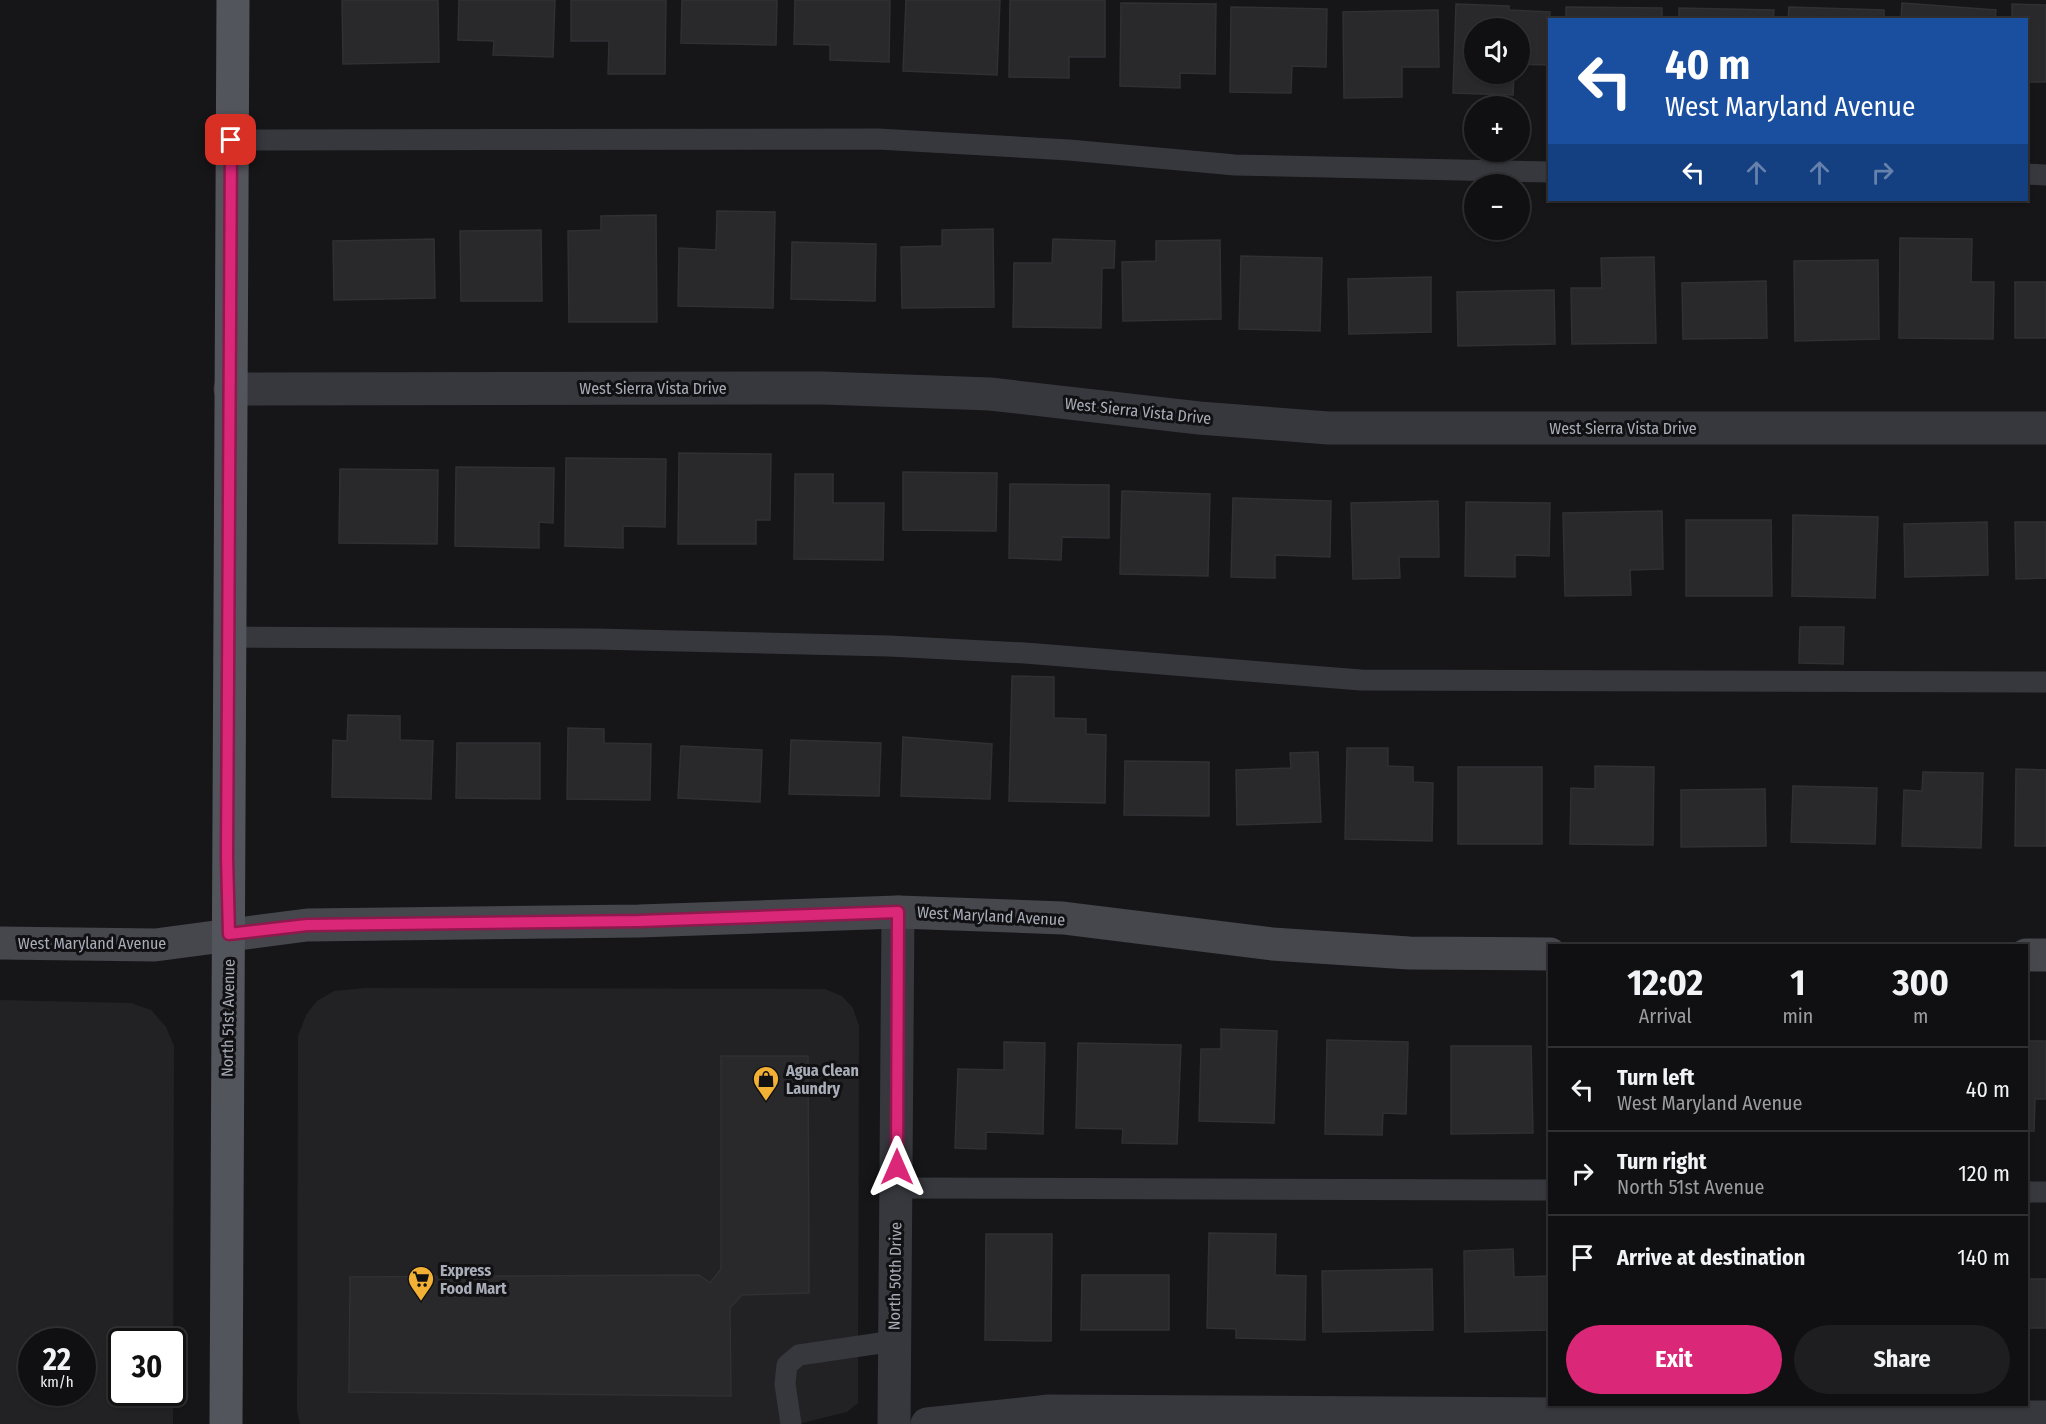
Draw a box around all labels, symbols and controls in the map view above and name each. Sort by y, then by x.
map controls [1464,18,1530,240]
button: sound [1464,18,1530,84]
text: 40 m [1665,40,1750,90]
icon: left [1566,42,1644,120]
text: West Maryland Avenue [1665,91,1915,123]
button: + [1464,96,1530,162]
pin [205,114,256,165]
icon: arrive [214,123,247,156]
icon: left [1677,156,1710,189]
icon: ahead [1740,156,1773,189]
icon: ahead [1803,156,1836,189]
icon: right [1866,156,1899,189]
button: − [1464,174,1530,240]
street label: West Sierra Vista Drive [579,379,727,398]
street label: West Sierra Vista Drive [1064,394,1212,428]
street label: West Sierra Vista Drive [1549,419,1697,438]
street label: West Maryland Avenue [916,903,1066,929]
street label: West Maryland Avenue [18,934,166,953]
street label: North 51st Avenue [217,959,239,1077]
text: 12:02 [1627,961,1703,1005]
text: 1 [1790,961,1805,1005]
text: 300 [1892,961,1949,1005]
text: Arrival [1639,1004,1692,1028]
text: min [1782,1004,1813,1028]
text: m [1913,1004,1928,1028]
place label: Agua Clean Laundry [785,1061,859,1098]
shop icon: Agua Clean Laundry [751,1064,781,1102]
text: Turn left [1617,1064,1695,1091]
icon: left [1566,1073,1599,1106]
text: 40 m [1966,1076,2010,1103]
text: West Maryland Avenue [1617,1091,1802,1115]
position arrow [865,1135,929,1199]
text: Turn right [1617,1148,1706,1175]
icon: right [1566,1157,1599,1190]
text: 120 m [1958,1160,2010,1187]
text: North 51st Avenue [1617,1175,1764,1199]
street label: North 50th Drive [885,1222,905,1330]
icon: arrive [1566,1241,1599,1274]
text: Arrive at destination [1617,1244,1805,1271]
text: 140 m [1957,1244,2010,1271]
place label: Express Food Mart [440,1261,507,1298]
supermarket icon: Express Food Mart [406,1264,436,1302]
button: Exit [1566,1325,1782,1394]
button: Share [1794,1325,2010,1394]
speed limit sign: 30 [108,1328,186,1406]
text: 22 [43,1342,71,1378]
text: km/h [40,1373,74,1391]

